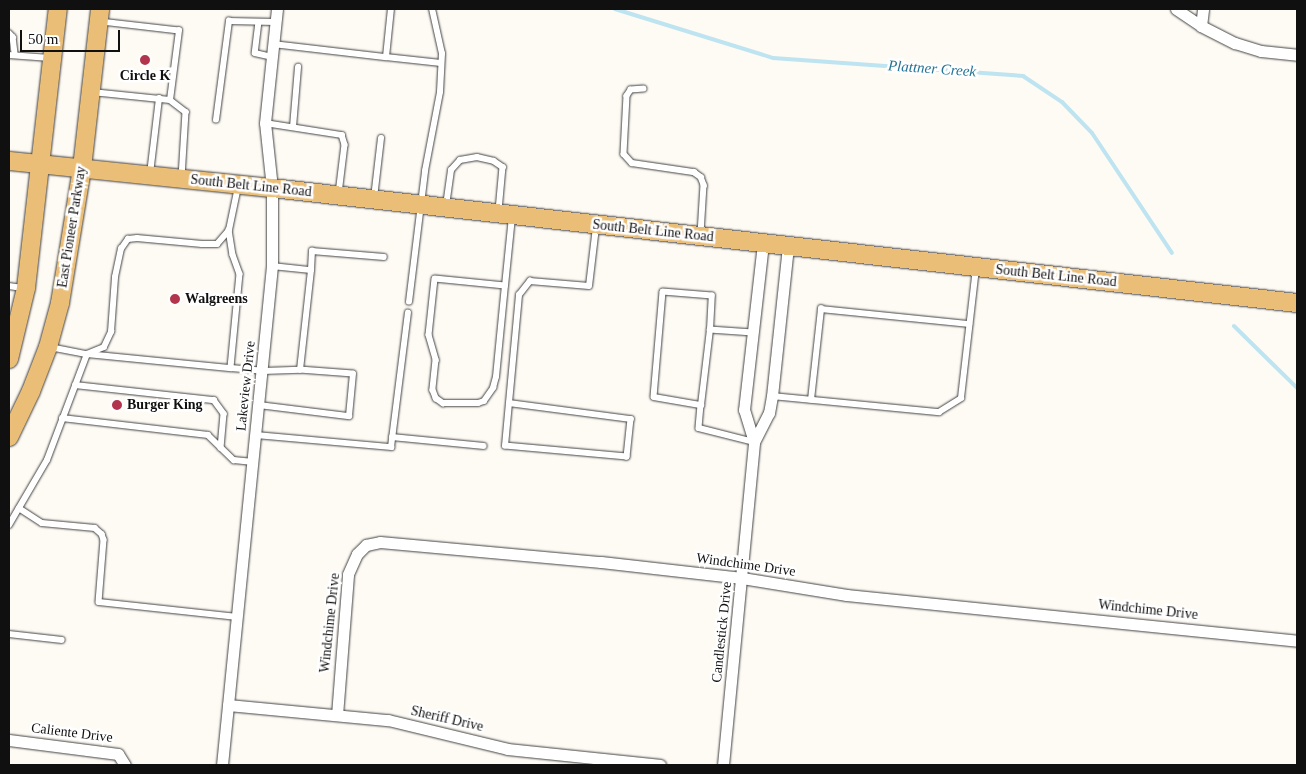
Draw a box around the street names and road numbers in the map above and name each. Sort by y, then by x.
street label: East Pioneer Parkway [54,165,90,289]
street label: South Belt Line Road [190,171,312,201]
street label: South Belt Line Road [592,216,714,246]
street label: South Belt Line Road [995,261,1117,291]
street label: Lakeview Drive [233,340,259,432]
street label: Windchime Drive [695,550,797,580]
street label: Windchime Drive [316,572,344,674]
street label: Candlestick Drive [708,581,736,683]
street label: Windchime Drive [1097,596,1199,624]
street label: Sheriff Drive [409,702,485,736]
street label: Caliente Drive [30,720,114,746]

